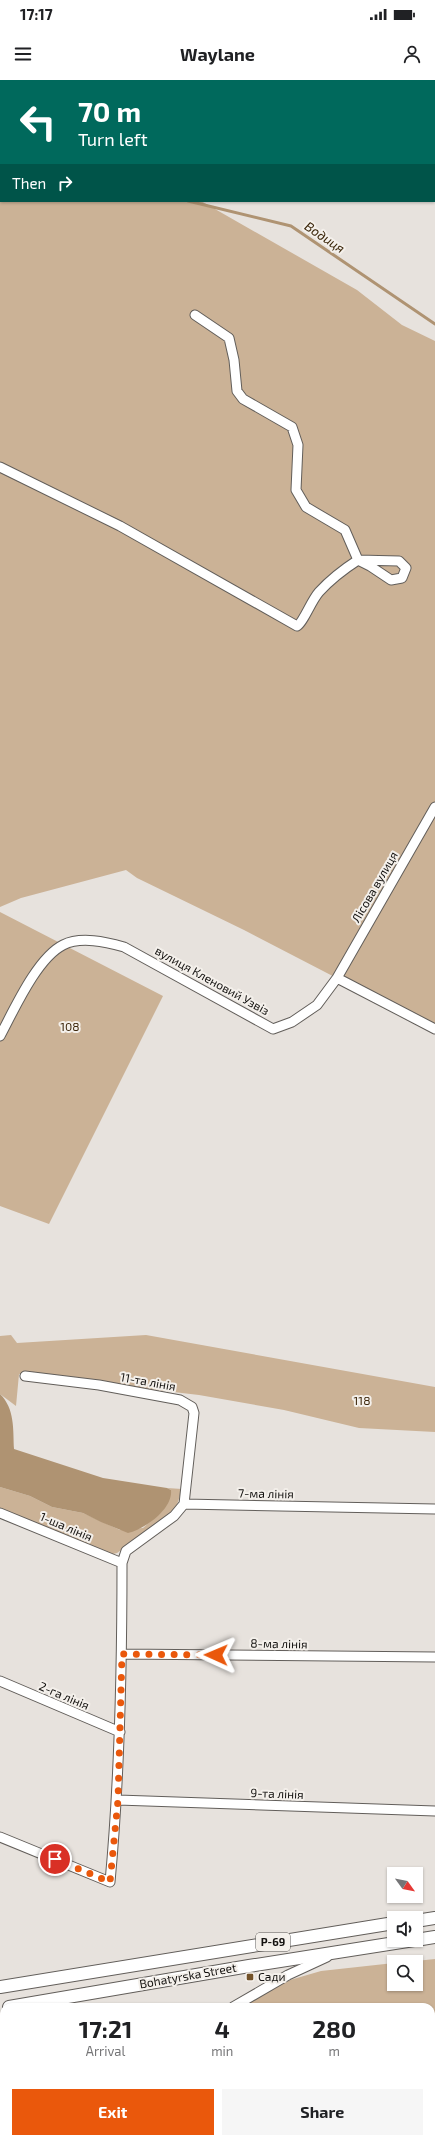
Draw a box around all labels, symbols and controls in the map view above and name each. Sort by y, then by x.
text: 17:17 [20,5,53,23]
icon: menu [12,43,34,65]
text: Waylane [180,43,255,65]
icon: person [401,43,423,65]
text: 70 m [78,94,141,128]
icon: left [12,96,64,148]
text: Turn left [78,128,148,150]
icon: right [54,172,76,194]
text: Then [12,174,46,192]
water label: Водиця [302,218,348,256]
street label: Лісова вулиця [348,849,401,925]
street label: вулиця Кленовий Узвіз [152,943,272,1018]
park label: 108 [60,1019,80,1033]
street label: 11-та лінія [119,1369,177,1393]
park label: 118 [354,1393,370,1407]
street label: 7-ма лінія [238,1486,294,1500]
street label: 1-ша лінія [38,1509,95,1543]
position arrow [195,1634,237,1676]
street label: 8-ма лінія [250,1636,308,1650]
street label: 2-га лінія [37,1678,92,1712]
street label: 9-та лінія [250,1785,304,1801]
pin [38,1842,72,1876]
icon: arrive [44,1848,66,1870]
north arrow [387,1867,423,1903]
map controls [387,1867,423,1991]
button: sound [387,1911,423,1947]
road number: Р-69 [256,1933,290,1951]
button: search [387,1955,423,1991]
street label: Bohatyrska Street [138,1960,238,1990]
place label: Сади [258,1969,286,1983]
marker: Сади [245,1972,255,1982]
text: 17:21 [79,2014,132,2043]
text: 4 [215,2014,230,2043]
text: 280 [312,2014,356,2043]
text: Arrival [86,2043,125,2059]
text: min [211,2043,233,2059]
text: m [328,2043,340,2059]
button: Exit [12,2089,214,2135]
button: Share [222,2089,423,2135]

